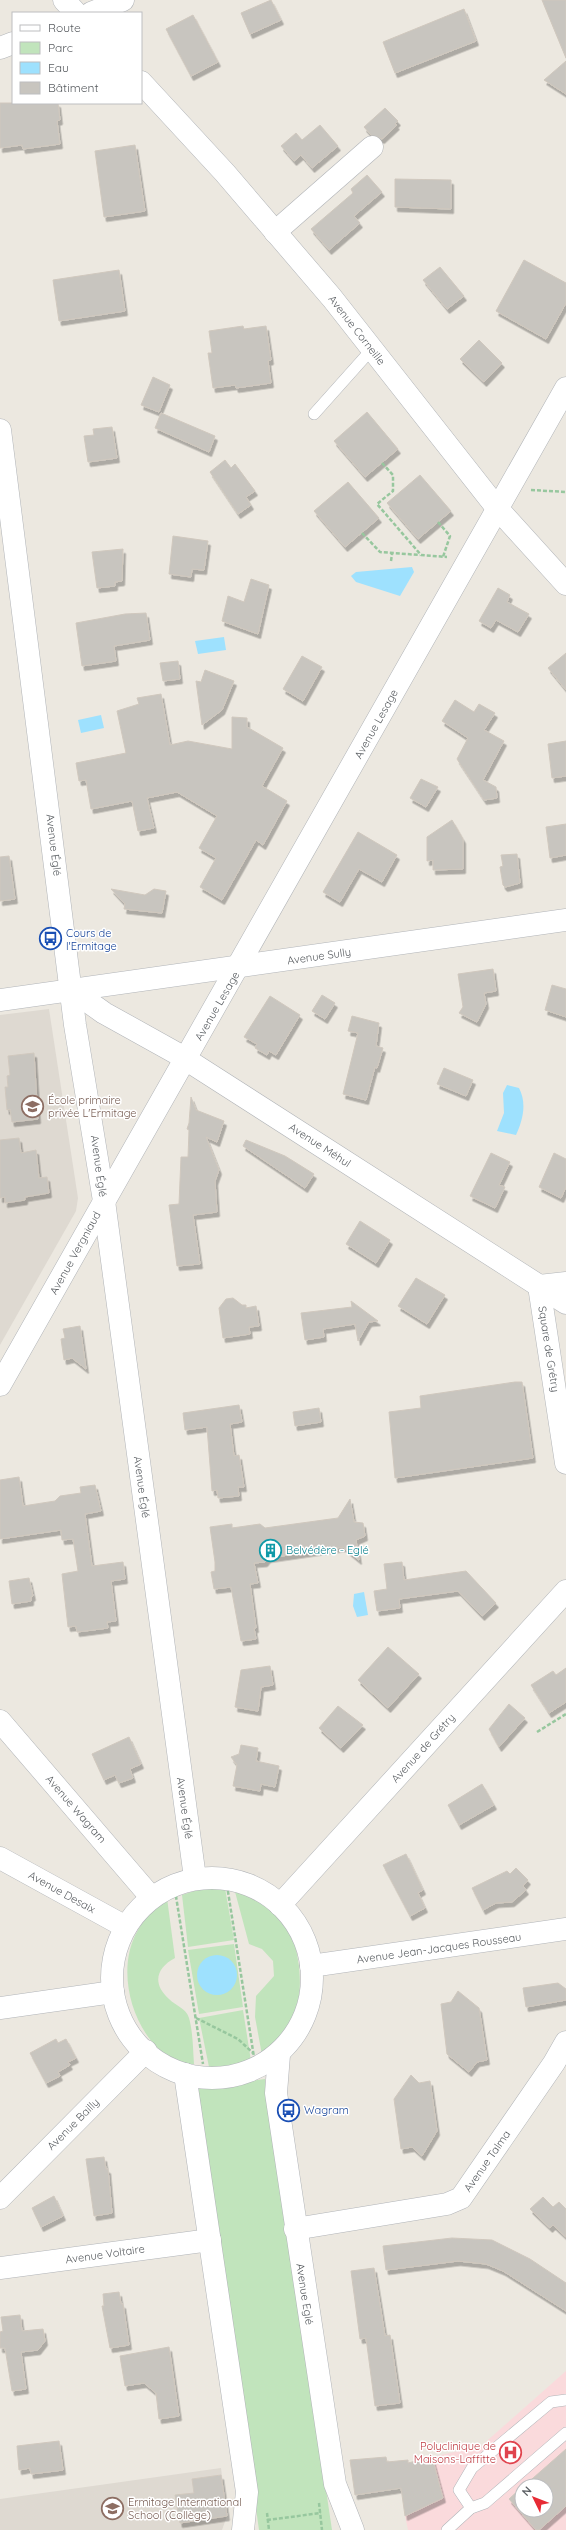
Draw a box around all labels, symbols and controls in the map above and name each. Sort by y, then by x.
legend [12,12,142,104]
text: Route [48,20,81,35]
text: Parc [48,40,73,55]
text: Eau [48,60,69,75]
text: Bâtiment [48,80,98,95]
street label: Avenue Corneille [325,292,389,368]
street label: Avenue Lesage [351,687,401,761]
street label: Avenue Églé [43,813,65,877]
bus stop icon: Cours de l'Ermitage [37,926,63,952]
place label: Cours de l'Ermitage [66,926,117,953]
street label: Avenue Sully [286,945,352,967]
street label: Avenue Lesage [192,969,242,1043]
school or university icon: École primaire privée L'Ermitage [19,1093,45,1119]
place label: École primaire privée L'Ermitage [48,1093,137,1120]
street label: Avenue Méhul [286,1120,354,1170]
street label: Avenue Églé [88,1134,110,1198]
street label: Avenue Vergniaud [46,1209,104,1297]
street label: Square de Grétry [535,1305,563,1393]
street label: Avenue Églé [131,1455,153,1519]
building icon: Belvédère - Eglé [257,1537,283,1563]
place label: Belvédère - Eglé [286,1543,369,1557]
street label: Avenue de Grétry [388,1710,458,1786]
street label: Avenue Wagram [43,1772,109,1846]
street label: Avenue Églé [174,1776,196,1840]
street label: Avenue Desaix [26,1868,98,1916]
street label: Avenue Jean-Jacques Rousseau [356,1930,522,1966]
street label: Avenue Bailly [44,2095,102,2153]
bus stop icon: Wagram [275,2097,301,2123]
place label: Wagram [304,2103,349,2117]
street label: Avenue Talma [461,2127,513,2195]
street label: Avenue Voltaire [65,2242,145,2266]
street label: Avenue Eglé [293,2262,317,2326]
place label: Polyclinique de Maisons-Laffitte [414,2439,496,2466]
hospital icon: Polyclinique de Maisons-Laffitte [498,2439,524,2465]
north arrow [514,2478,554,2518]
text: N [519,2483,535,2499]
school or university icon: Ermitage International School (Collège) [100,2495,126,2521]
place label: Ermitage International School (Collège) [128,2495,242,2522]

